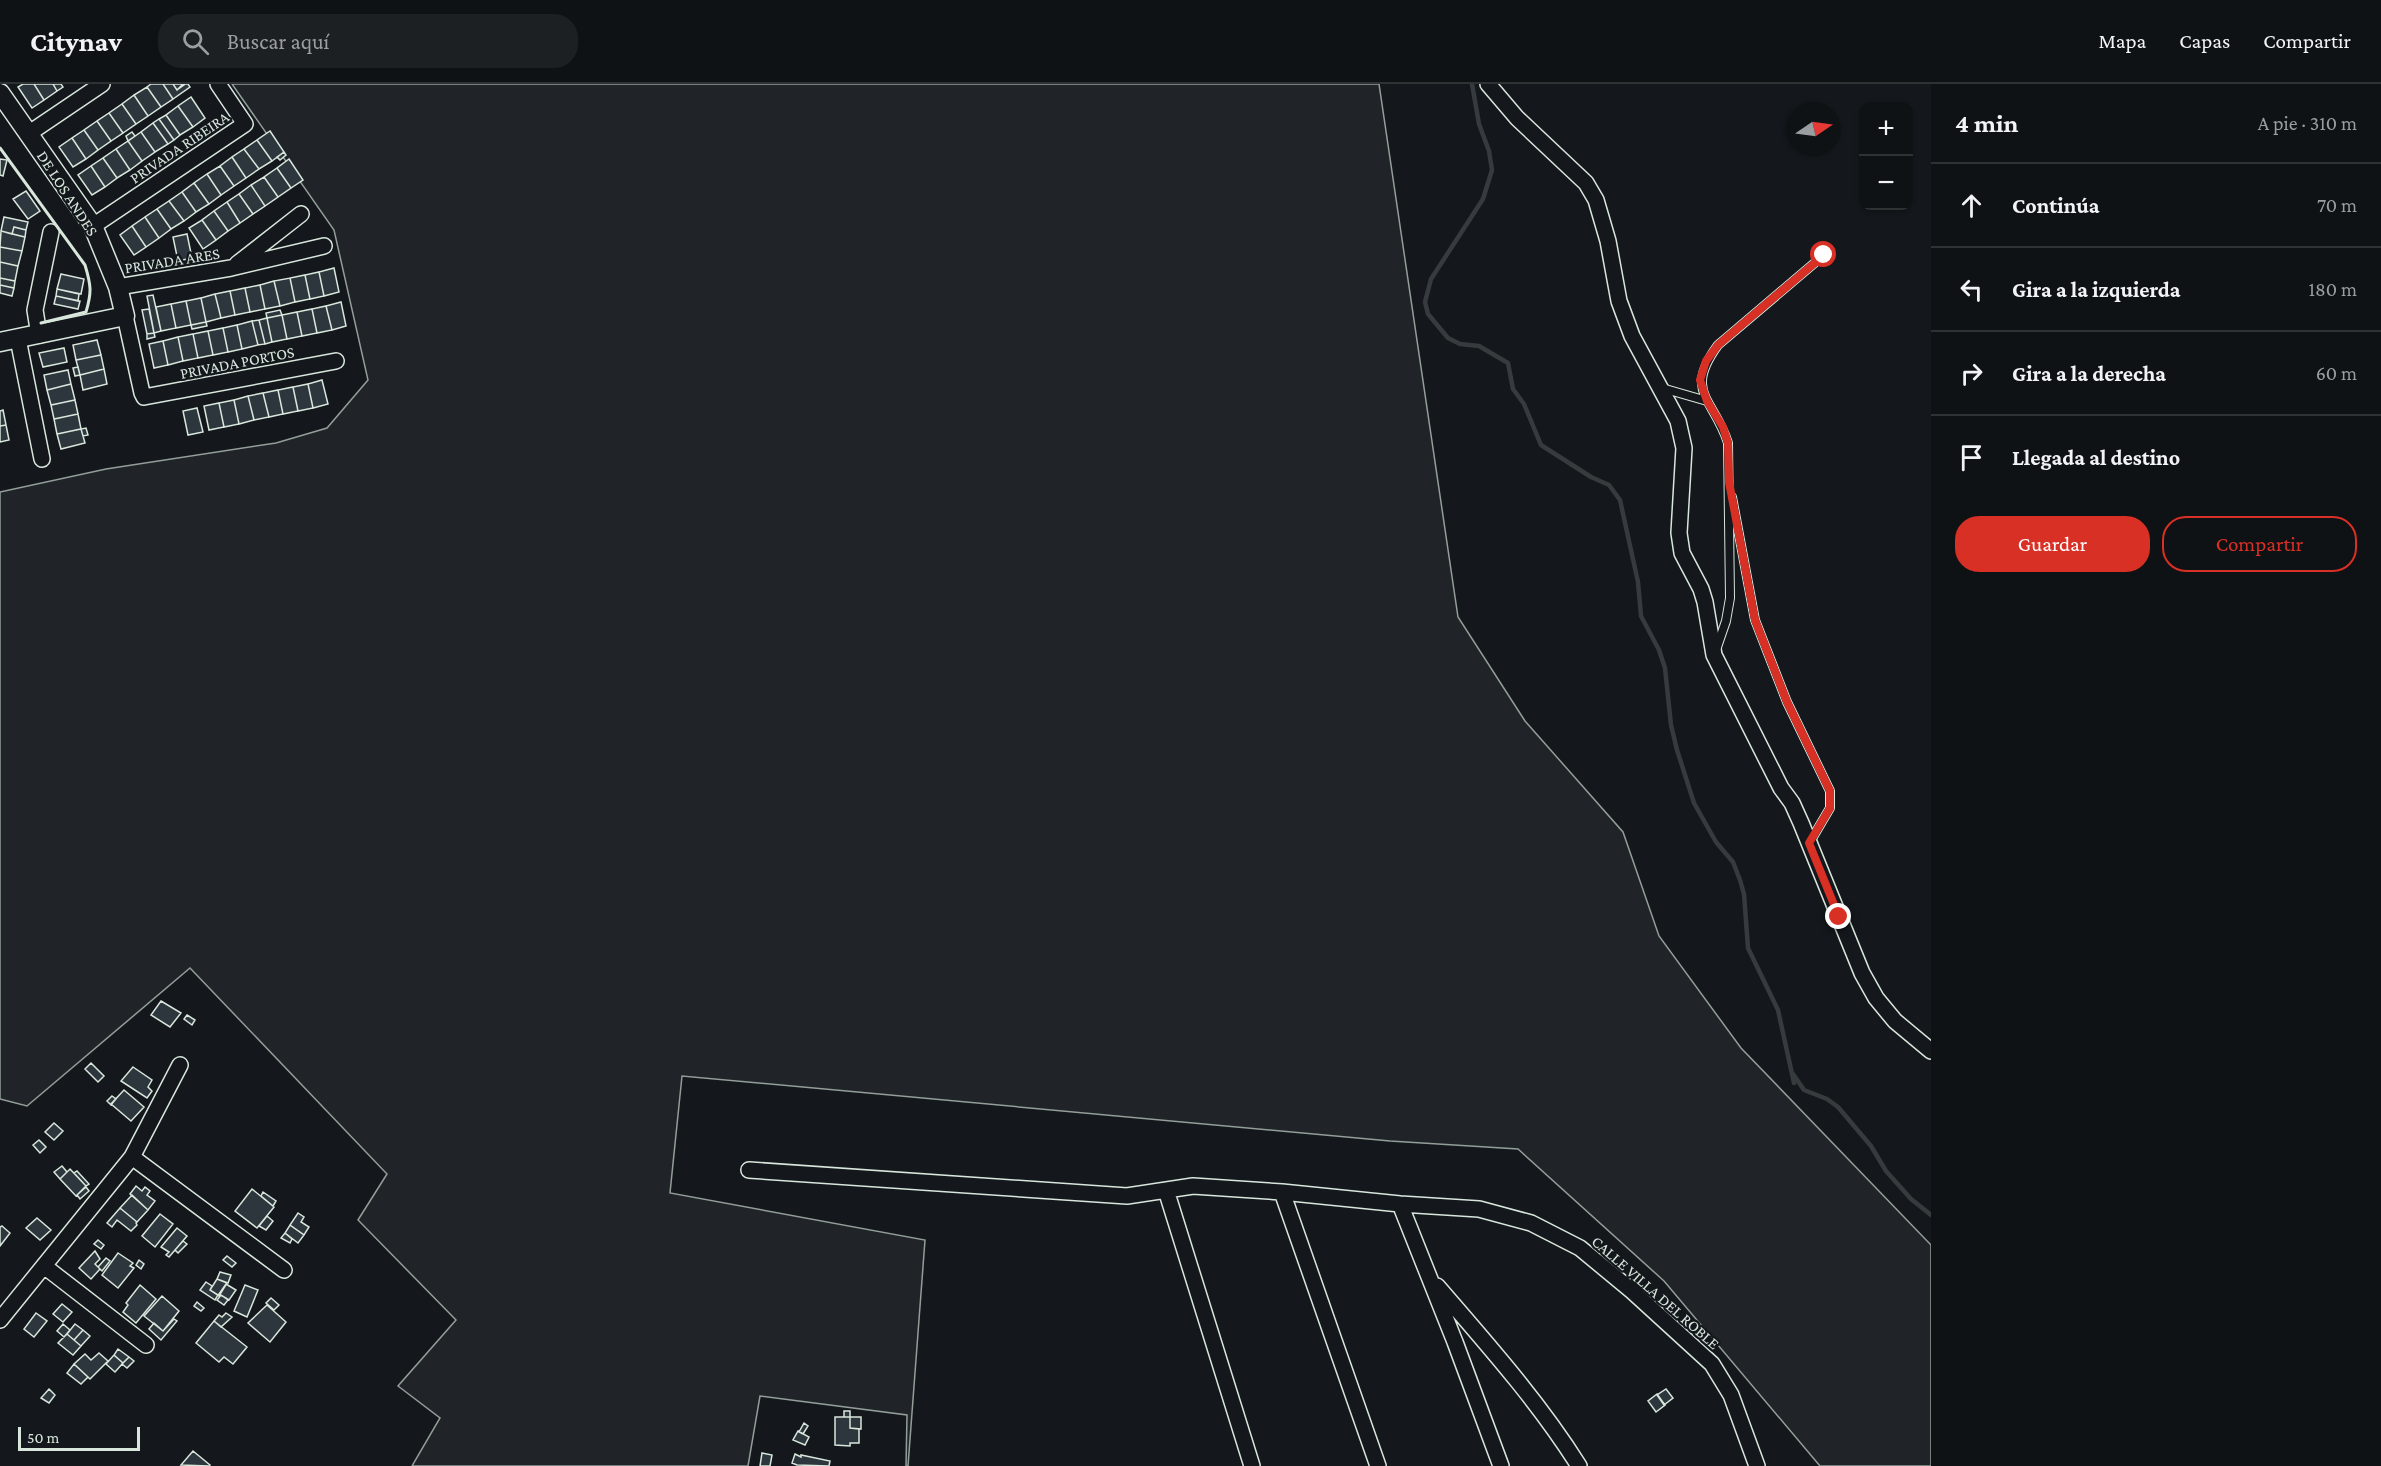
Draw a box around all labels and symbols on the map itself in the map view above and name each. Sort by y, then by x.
north arrow [1787,102,1841,156]
street label: PRIVADA RIBEIRA [127,108,233,187]
street label: DE LOS ANDES [34,148,101,239]
route start [1810,241,1836,267]
street label: PRIVADA ARES [123,245,221,276]
street label: PRIVADA PORTOS [179,343,296,382]
route end [1825,903,1851,929]
street label: CALLE VILLA DEL ROBLE [1588,1232,1723,1353]
scale bar [18,1424,140,1452]

